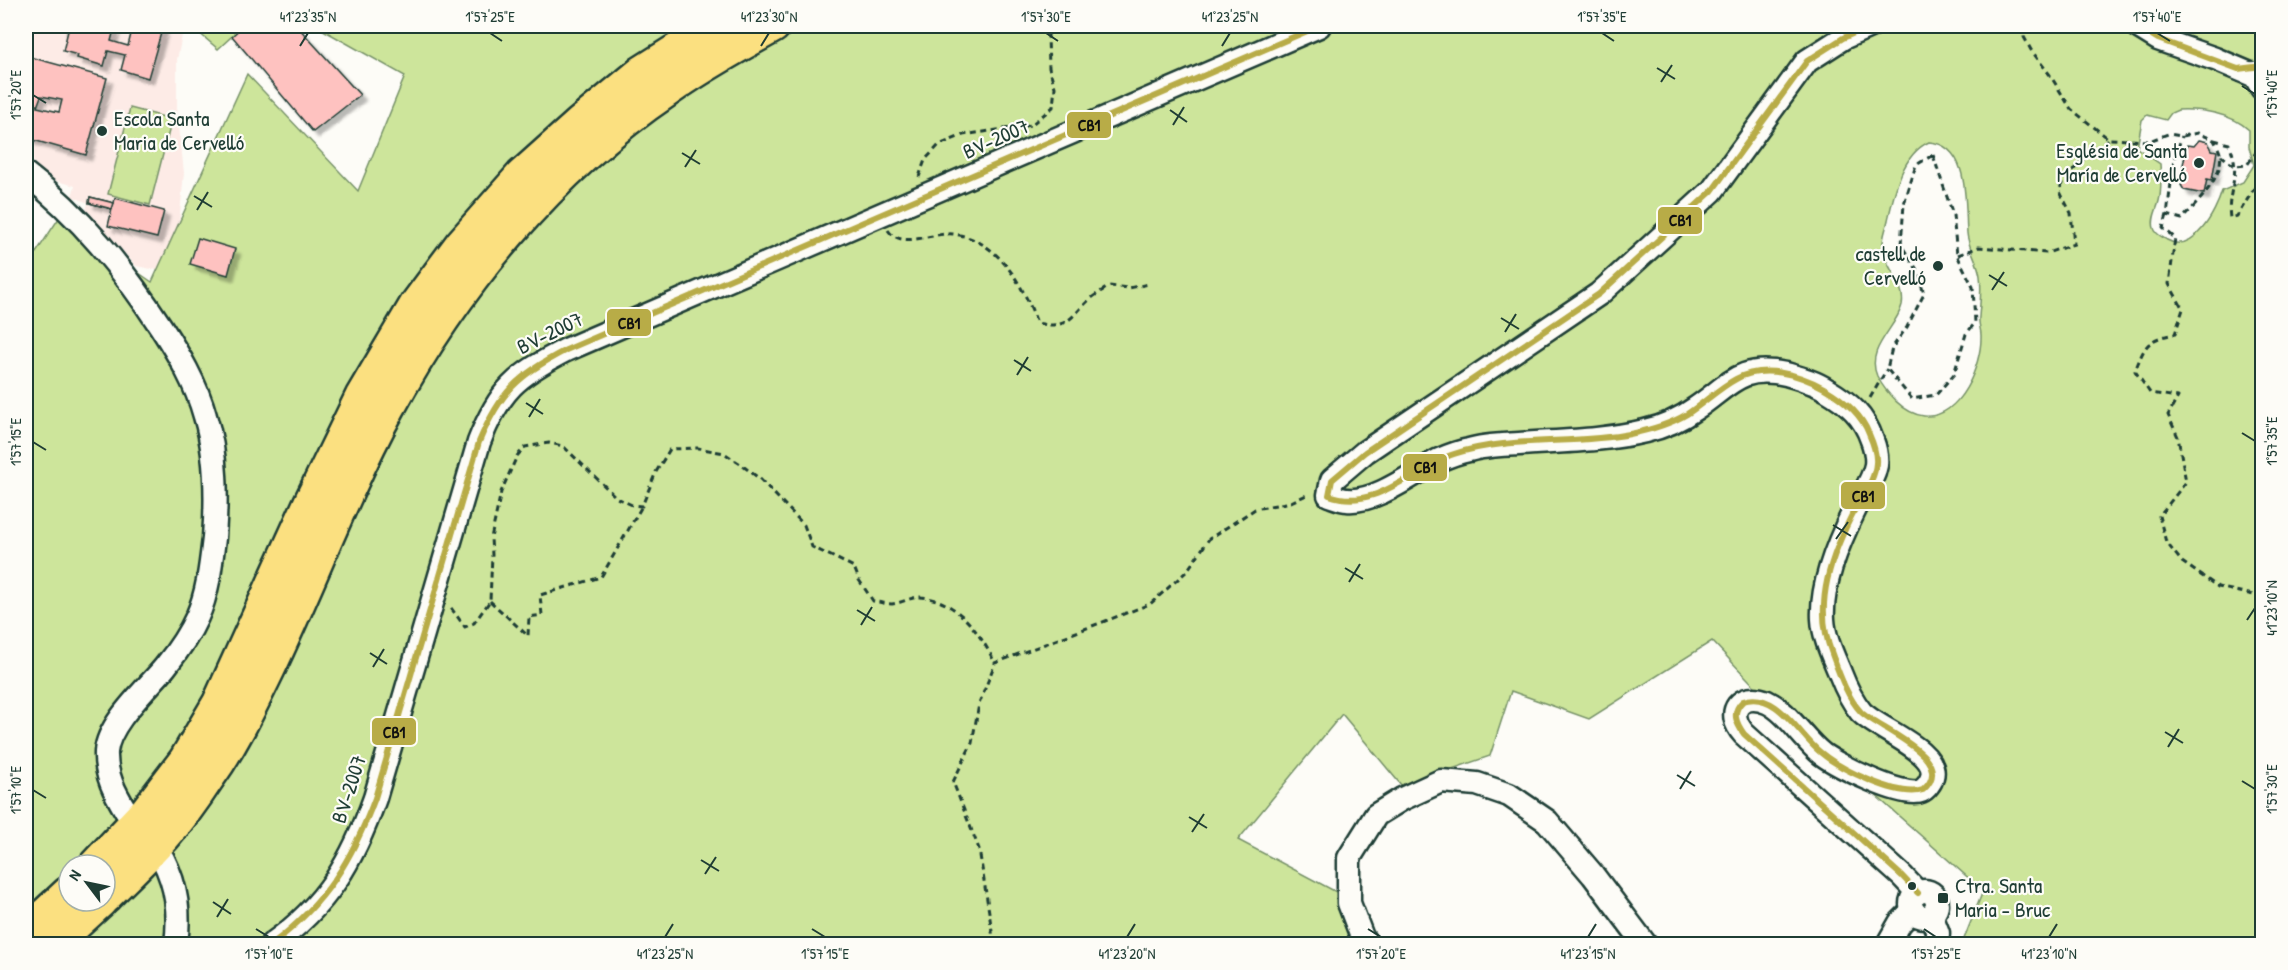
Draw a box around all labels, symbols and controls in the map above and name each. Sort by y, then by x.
text: 41°23'35"N [280,6,336,27]
text: 1°57'25"E [465,6,515,27]
text: 41°23'30"N [741,6,797,27]
text: 1°57'30"E [1021,6,1071,27]
text: 41°23'25"N [1202,6,1258,27]
text: 1°57'35"E [1577,6,1627,27]
text: 1°57'40"E [2133,6,2182,27]
text: 1°57'40"E [2261,69,2282,118]
text: 1°57'20"E [5,70,26,120]
place label: Escola Santa Maria de Cervelló [114,104,244,157]
street label: BV-2007 [958,111,1034,166]
line badge: CB1 [1066,111,1112,139]
text: CB1 [1078,114,1101,136]
marker: Escola Santa Maria de Cervelló [95,124,109,138]
place label: Església de Santa María de Cervelló [2056,136,2187,189]
marker: Església de Santa María de Cervelló [2192,156,2206,170]
line badge: CB1 [1657,206,1703,235]
text: CB1 [1669,209,1692,231]
place label: castell de Cervelló [1856,239,1926,292]
marker: castell de Cervelló [1931,259,1945,273]
street label: BV-2007 [512,304,588,361]
line badge: CB1 [606,308,652,337]
text: CB1 [618,312,641,334]
text: 1°57'35"E [2261,416,2282,466]
text: 1°57'15"E [5,418,26,466]
line badge: CB1 [1402,453,1448,482]
text: CB1 [1414,456,1437,478]
line badge: CB1 [1840,481,1886,510]
text: CB1 [1852,485,1875,507]
text: 41°23'10"N [2261,580,2282,636]
line badge: CB1 [371,717,417,746]
text: CB1 [383,721,406,743]
street label: BV-2007 [324,751,373,827]
text: 1°57'30"E [2261,764,2282,814]
text: 1°57'10"E [5,765,26,814]
north arrow [57,853,117,913]
text: N [63,865,86,884]
place label: Ctra. Santa Maria - Bruc [1955,871,2051,924]
unlabelled marker [1906,880,1918,892]
marker: Ctra. Santa Maria - Bruc [1936,891,1950,905]
text: 1°57'10"E [245,943,294,964]
text: 41°23'25"N [637,943,693,964]
text: 1°57'15"E [801,943,849,964]
text: 41°23'20"N [1098,943,1156,964]
text: 1°57'20"E [1356,943,1406,964]
text: 41°23'15"N [1560,943,1616,964]
text: 1°57'25"E [1911,943,1961,964]
text: 41°23'10"N [2021,943,2077,964]

